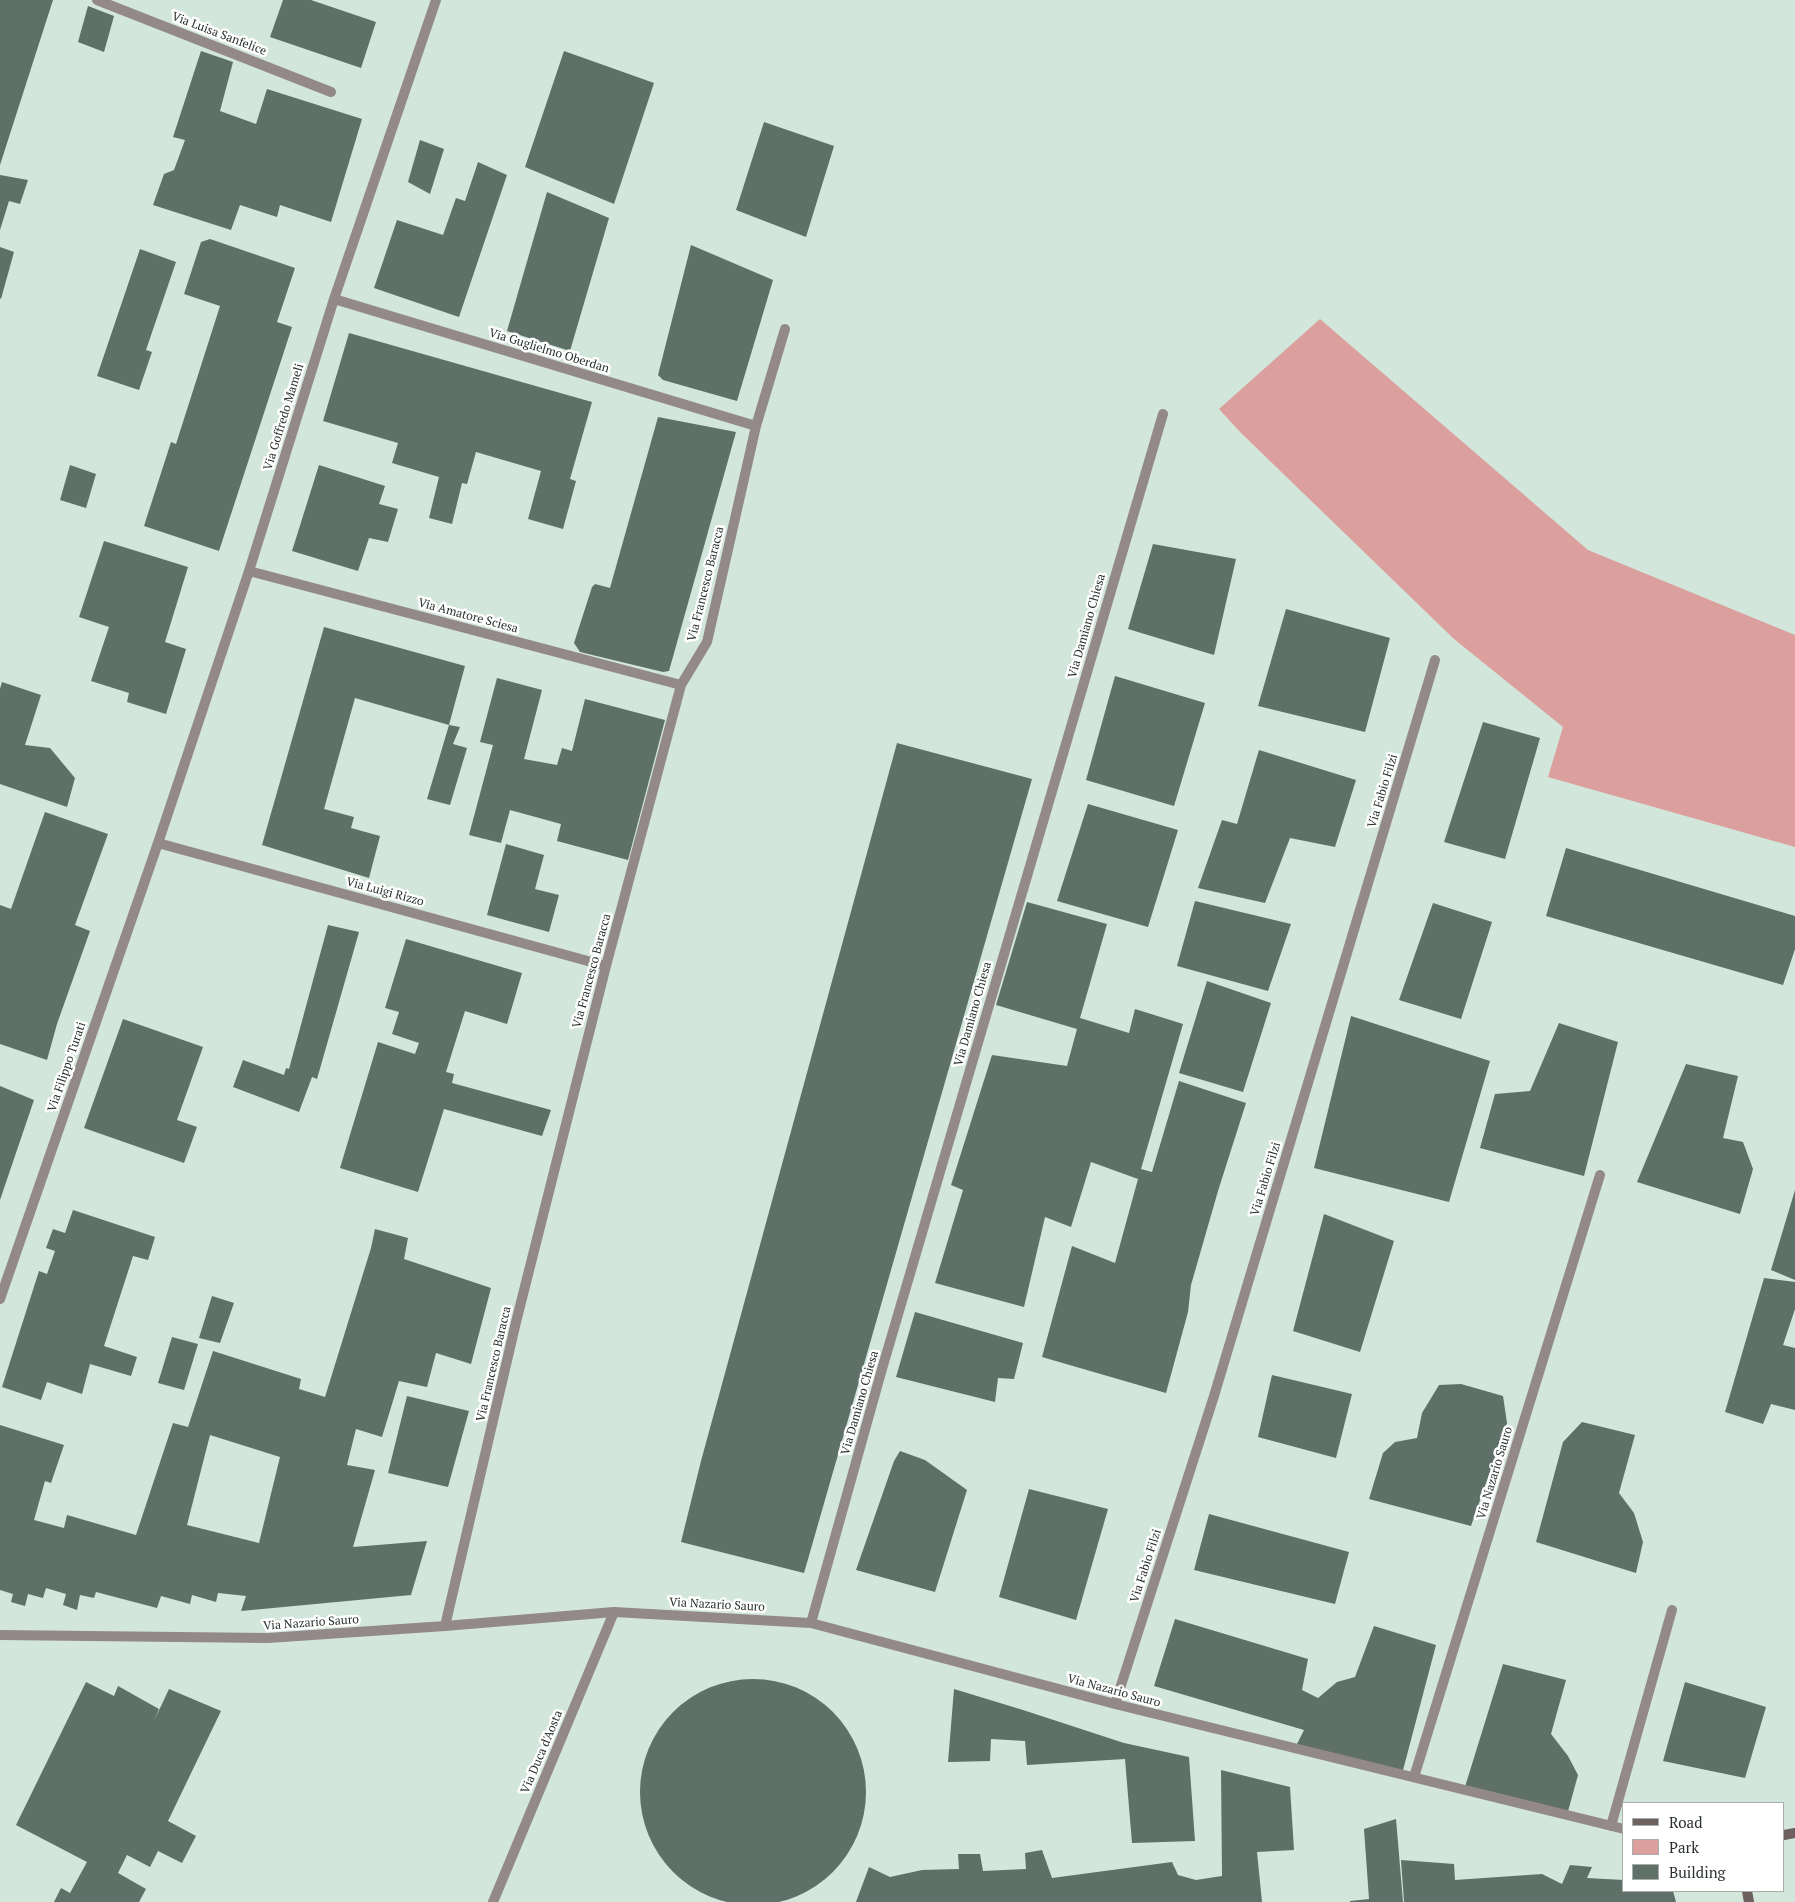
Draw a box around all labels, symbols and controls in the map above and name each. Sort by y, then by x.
street label: Via Luisa Sanfelice [170,9,268,59]
street label: Via Guglielmo Oberdan [487,326,611,376]
street label: Via Goffredo Mameli [261,362,307,472]
street label: Via Francesco Baracca [685,525,727,643]
street label: Via Damiano Chiesa [1065,572,1109,680]
street label: Via Amatore Sciesa [416,596,520,636]
street label: Via Fabio Filzi [1365,752,1401,830]
street label: Via Luigi Rizzo [345,875,425,909]
street label: Via Francesco Baracca [570,912,614,1030]
street label: Via Damiano Chiesa [951,960,995,1068]
street label: Via Filippo Turati [45,1020,89,1114]
street label: Via Fabio Filzi [1248,1140,1284,1218]
street label: Via Francesco Baracca [474,1305,514,1423]
street label: Via Damiano Chiesa [838,1349,882,1457]
street label: Via Nazario Sauro [1474,1425,1516,1521]
street label: Via Fabio Filzi [1127,1527,1165,1605]
street label: Via Nazario Sauro [669,1595,765,1615]
street label: Via Nazario Sauro [263,1612,359,1634]
street label: Via Nazario Sauro [1066,1672,1162,1710]
street label: Via Duca d'Aosta [518,1708,566,1796]
legend [1622,1802,1785,1892]
text: Road [1669,1812,1702,1832]
text: Park [1669,1837,1699,1857]
text: Building [1669,1862,1726,1882]

